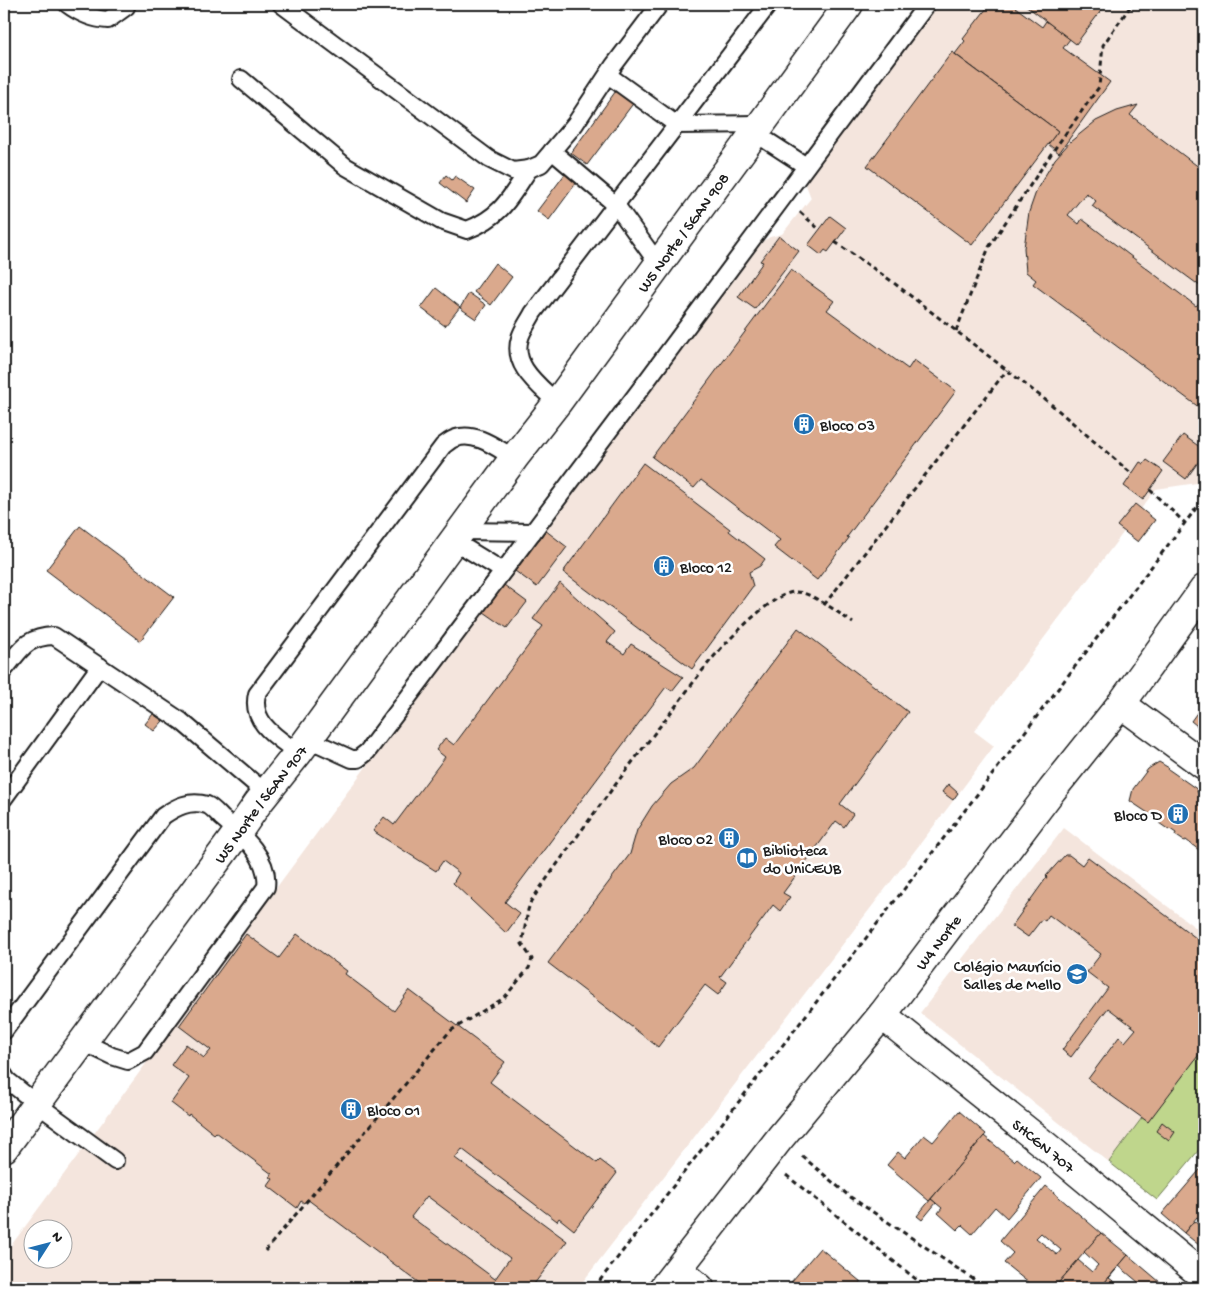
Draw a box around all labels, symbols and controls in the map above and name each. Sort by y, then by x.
street label: W5 Norte / SGAN 908 [635,170,735,297]
building icon: Bloco 03 [792,412,816,436]
place label: Bloco 03 [819,418,875,437]
building icon: Bloco 12 [652,554,676,578]
place label: Bloco 12 [679,560,732,579]
street label: W5 Norte / SGAN 907 [212,742,314,868]
building icon: Bloco D [1166,802,1190,826]
place label: Bloco D [1113,808,1163,827]
building icon: Bloco 02 [717,826,741,850]
place label: Bloco 02 [658,832,713,851]
place label: Biblioteca do UniCEUB [762,843,842,880]
library icon: Biblioteca do UniCEUB [735,846,759,870]
street label: W4 Norte [913,912,968,975]
place label: Colégio Maurício Salles de Mello [954,959,1061,996]
school or university icon: Colégio Maurício Salles de Mello [1065,962,1089,986]
building icon: Bloco 01 [339,1097,363,1121]
place label: Bloco 01 [366,1103,420,1122]
street label: SHCGN 707 [1007,1117,1078,1179]
north arrow [22,1220,72,1270]
text: N [47,1229,66,1247]

